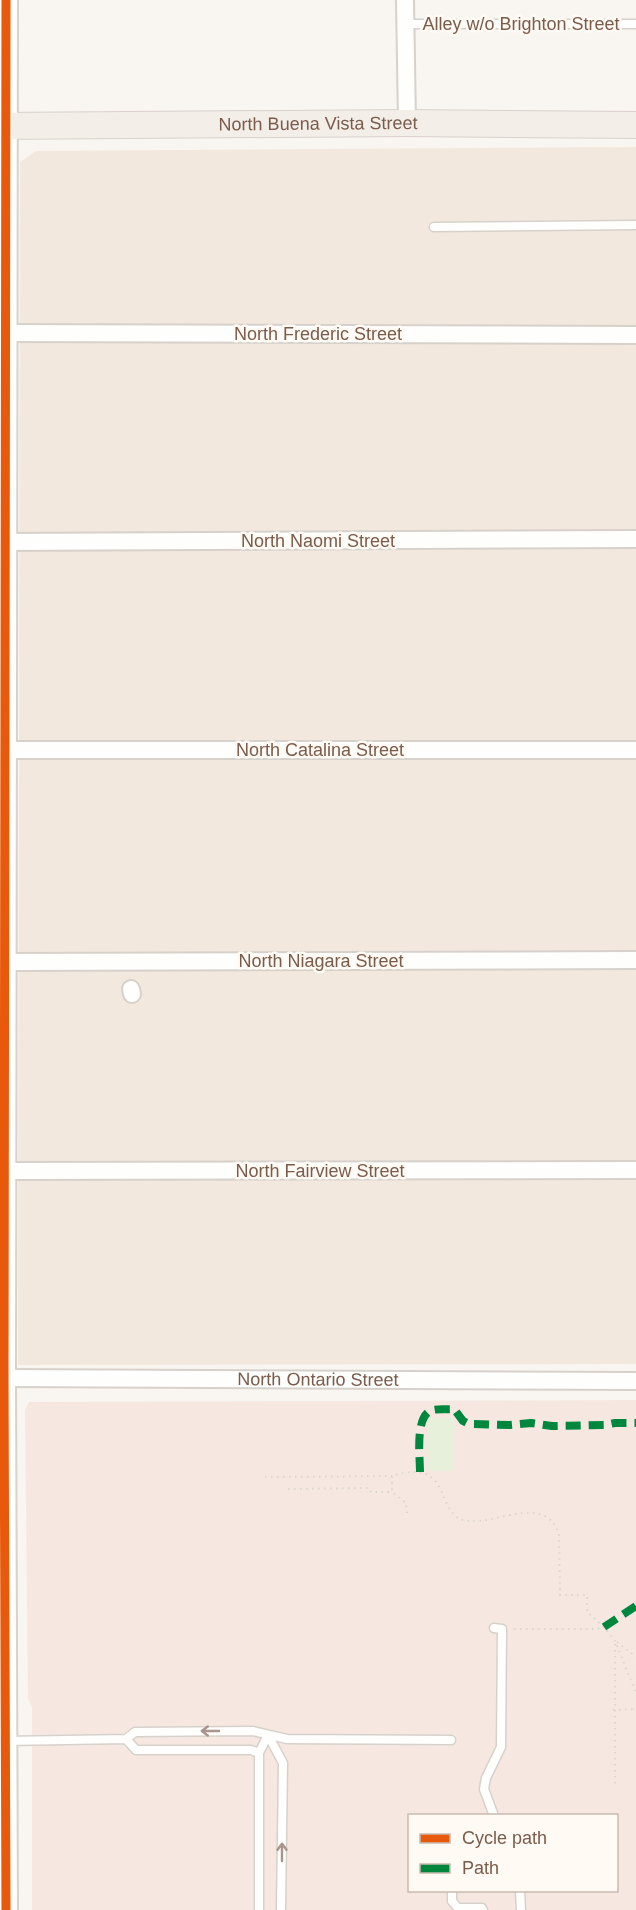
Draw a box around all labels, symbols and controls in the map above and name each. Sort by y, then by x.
street label: Alley w/o Brighton Street [422,14,620,34]
street label: North Buena Vista Street [218,113,418,134]
street label: North Frederic Street [234,324,402,344]
street label: North Naomi Street [241,531,395,551]
street label: North Catalina Street [236,740,404,760]
street label: North Niagara Street [238,951,404,971]
street label: North Fairview Street [235,1161,405,1181]
street label: North Ontario Street [237,1369,399,1390]
one-way arrow [201,1725,221,1737]
legend [408,1814,618,1892]
text: Cycle path [462,1828,547,1848]
one-way arrow [276,1842,288,1862]
text: Path [462,1858,499,1878]

